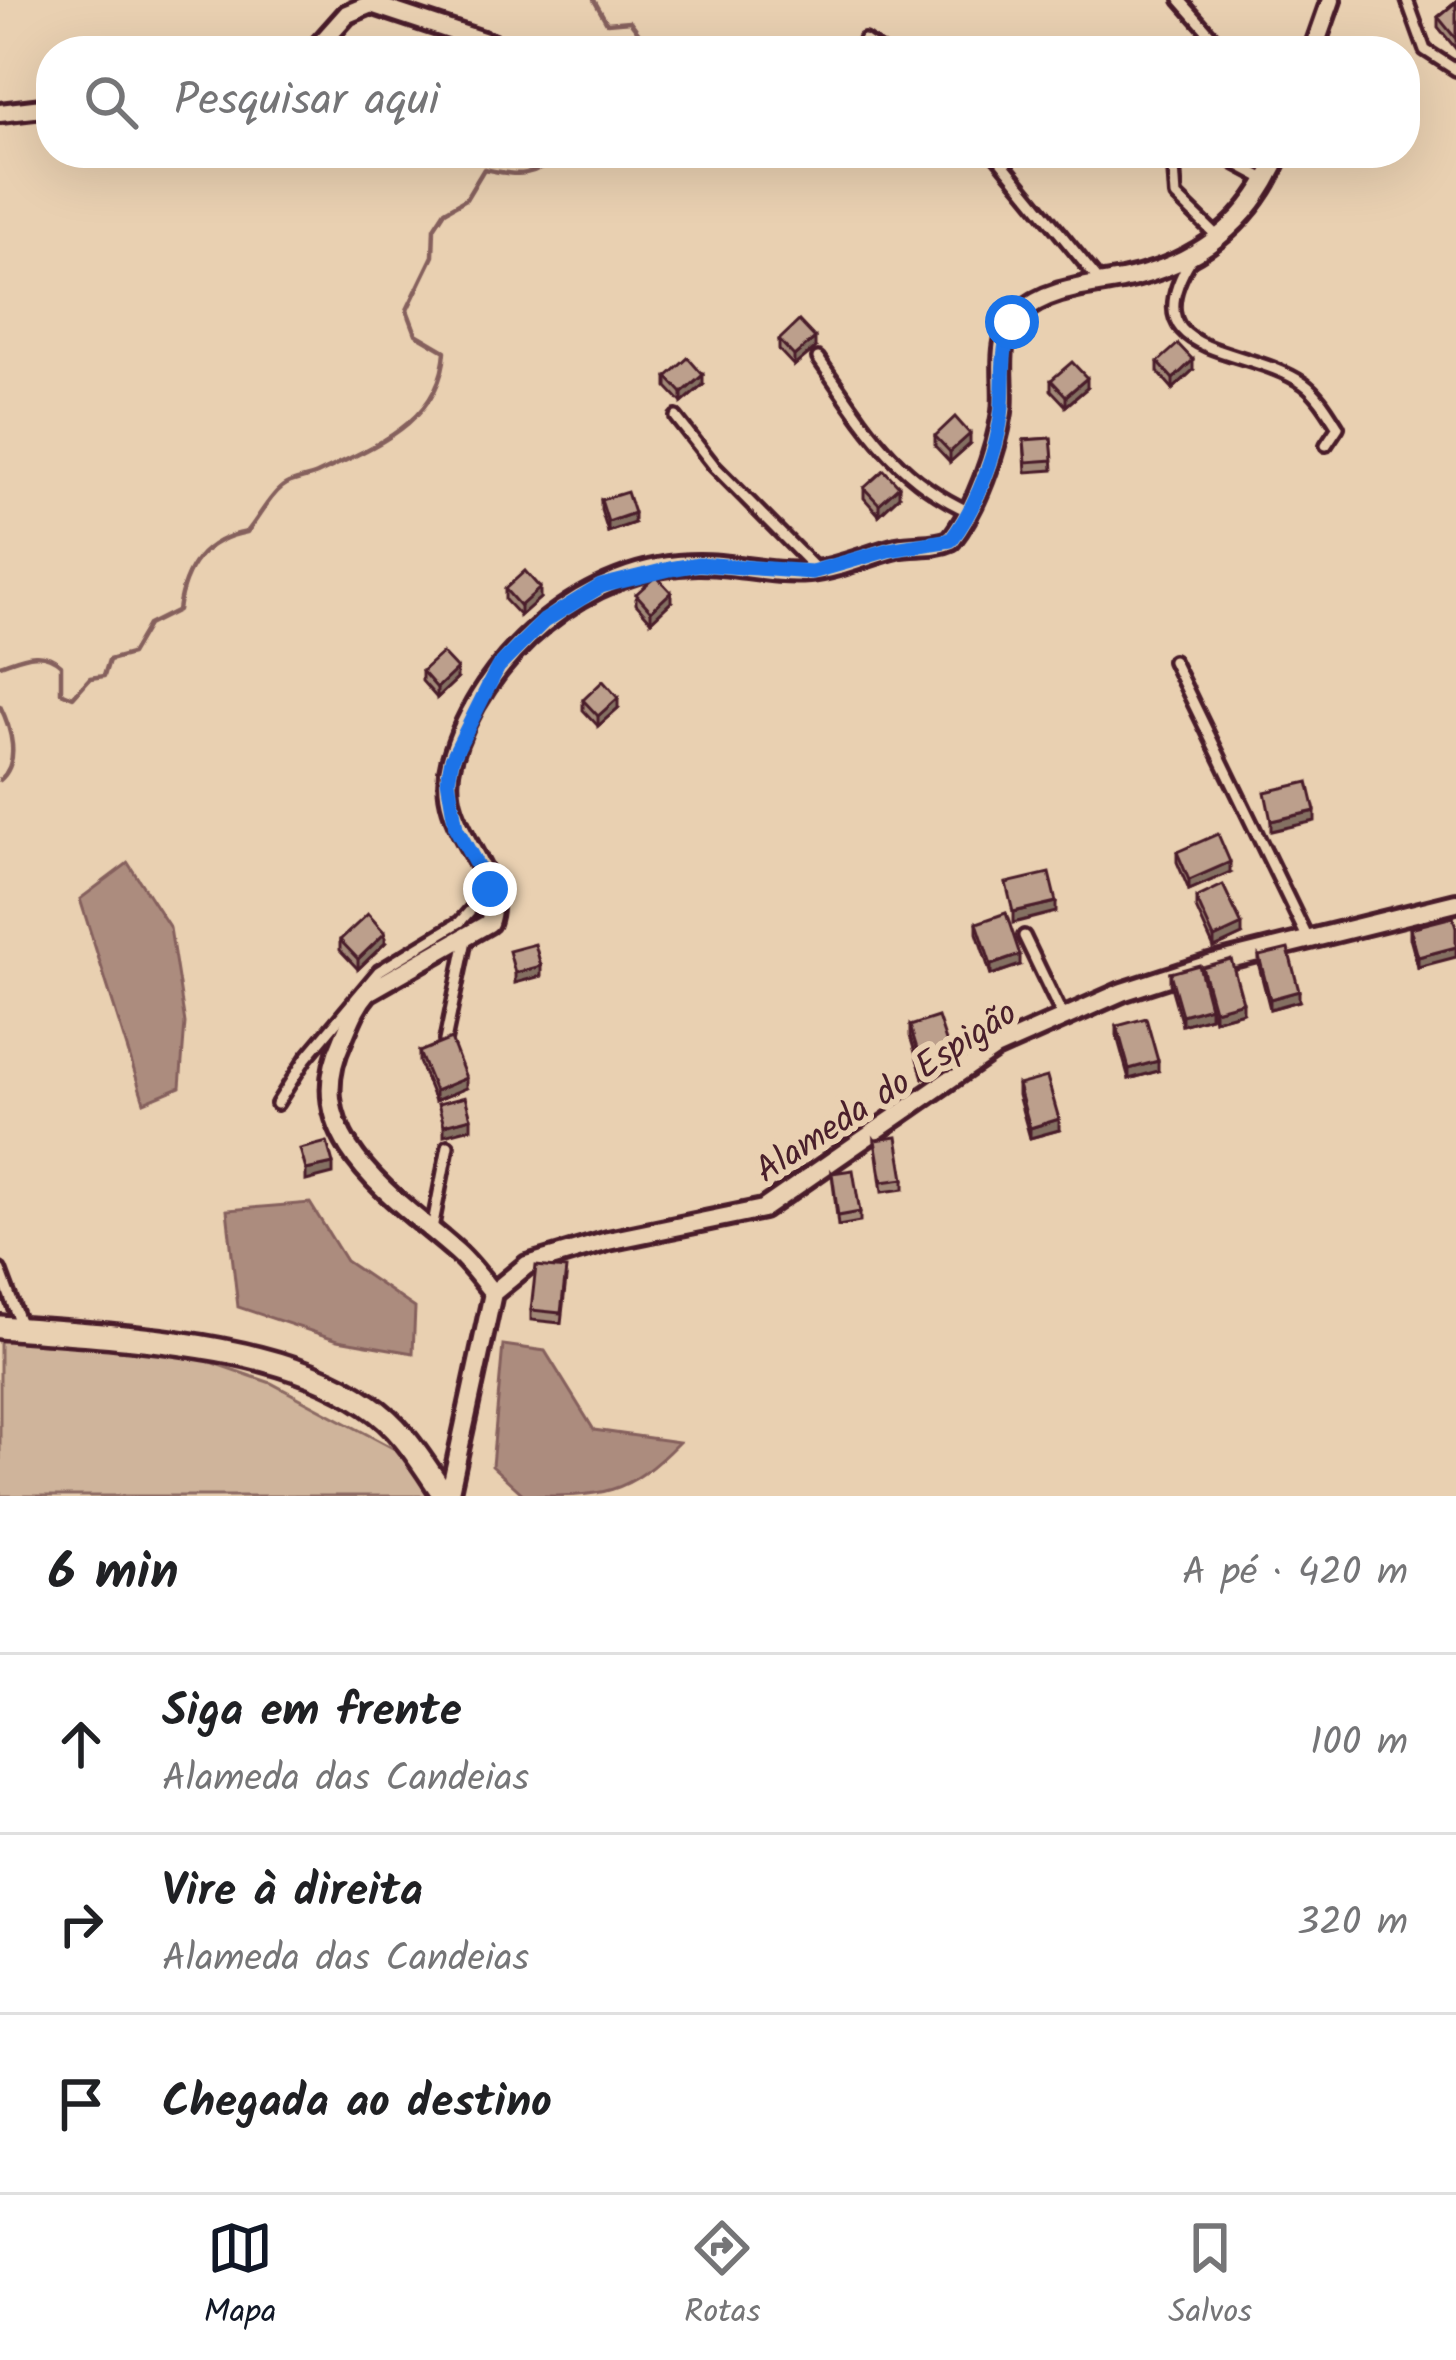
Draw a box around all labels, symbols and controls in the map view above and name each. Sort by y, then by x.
search box [36,36,1420,168]
text: Pesquisar aqui [174,66,440,138]
icon: search [78,69,144,135]
route start [985,295,1039,349]
route end [463,862,517,916]
street label: Alameda do Espigão [744,987,1029,1199]
text: 6 min [48,1534,179,1615]
text: A pé · 420 m [1182,1543,1408,1605]
text: Siga em frente [162,1677,462,1749]
icon: ahead [48,1711,114,1777]
text: 100 m [1310,1713,1408,1775]
text: Alameda das Candeias [162,1749,529,1811]
text: Vire à direita [162,1857,423,1929]
icon: right [48,1891,114,1957]
text: 320 m [1297,1893,1408,1955]
text: Alameda das Candeias [162,1929,529,1991]
text: Chegada ao destino [162,2068,552,2140]
icon: arrive [48,2071,114,2137]
tab: Mapa [204,2215,277,2340]
tab: Rotas [684,2215,761,2340]
tab: Salvos [1168,2215,1252,2340]

